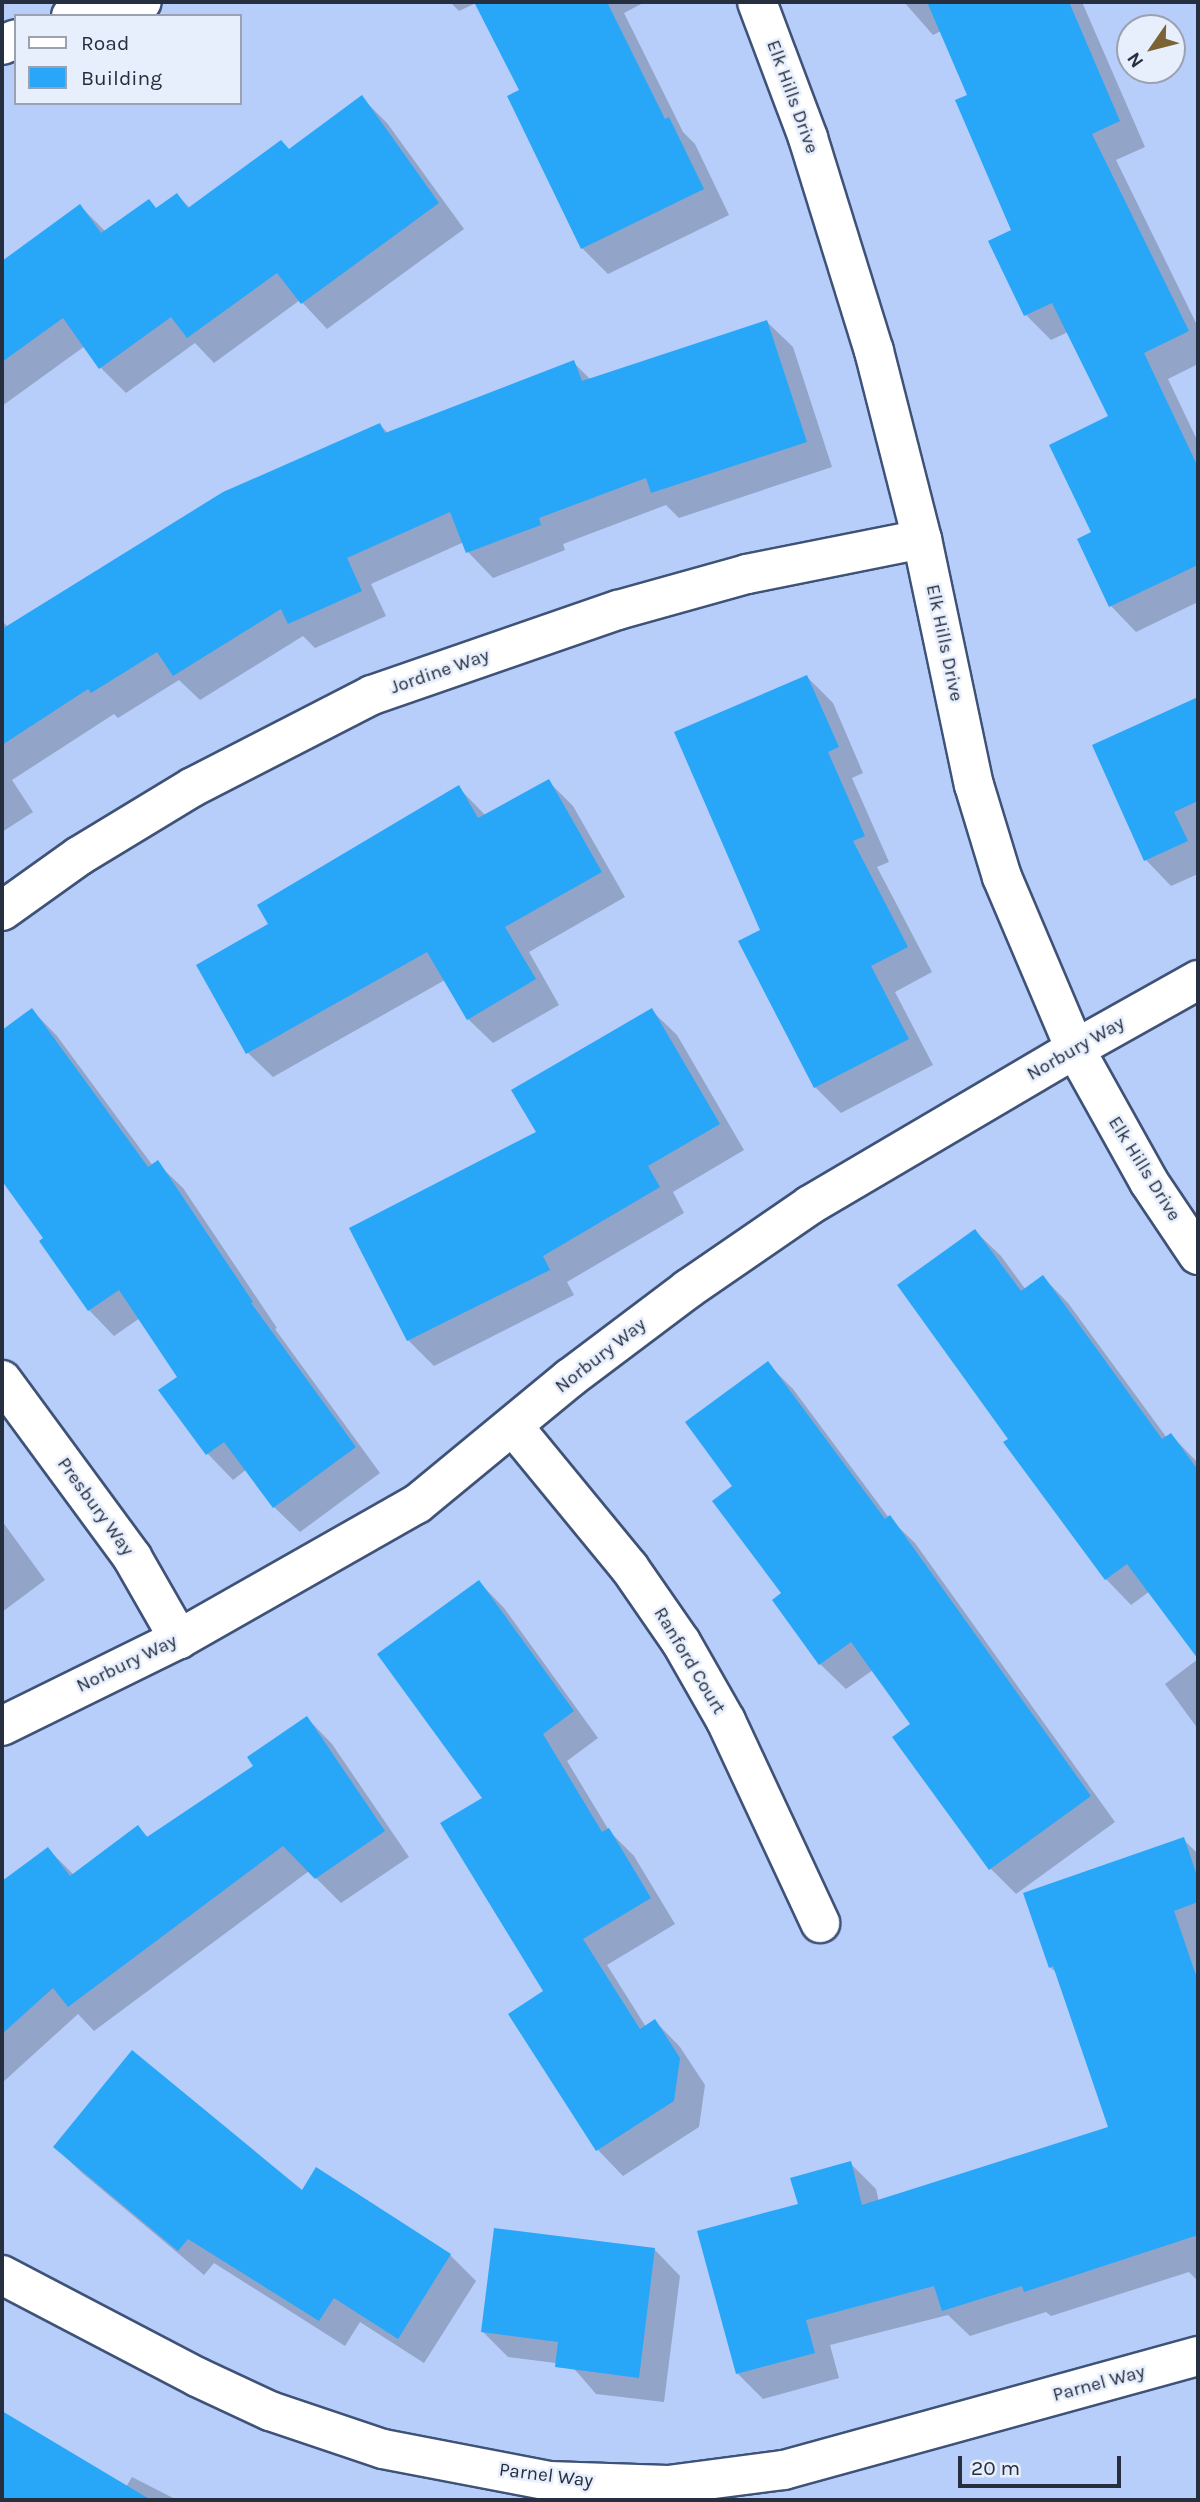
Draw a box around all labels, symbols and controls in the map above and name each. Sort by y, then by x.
legend [14,14,242,105]
north arrow [1116,14,1186,84]
text: Road [81,31,129,55]
street label: Elk Hills Drive [761,37,823,157]
text: N [1123,48,1148,72]
text: Building [81,66,162,90]
street label: Elk Hills Drive [920,582,968,704]
street label: Jordine Way [387,644,493,700]
street label: Norbury Way [1023,1012,1129,1086]
street label: Elk Hills Drive [1103,1112,1185,1226]
street label: Norbury Way [551,1313,651,1399]
street label: Presbury Way [52,1453,138,1561]
street label: Ranford Court [648,1603,730,1719]
street label: Norbury Way [73,1630,181,1698]
street label: Parnel Way [1050,2361,1148,2407]
scale bar [962,2442,1125,2486]
text: 20 m [971,2456,1020,2480]
street label: Parnel Way [498,2459,594,2493]

